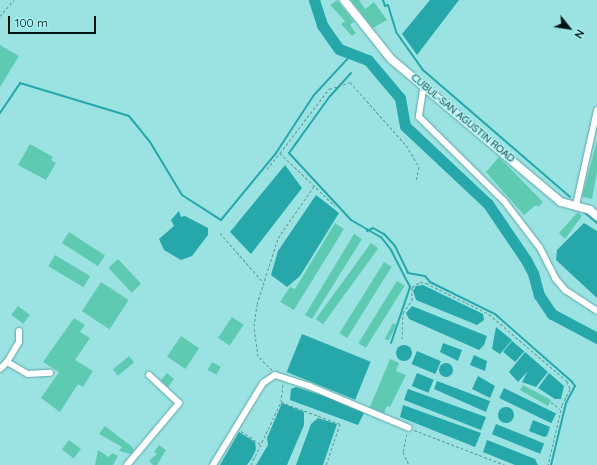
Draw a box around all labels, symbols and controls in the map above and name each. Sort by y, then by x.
scale bar [10,8,98,34]
north arrow [549,8,589,48]
text: 100 m [15,15,48,30]
text: N [571,27,587,41]
street label: CUBUL-SAN AGUSTIN ROAD [409,71,517,165]

